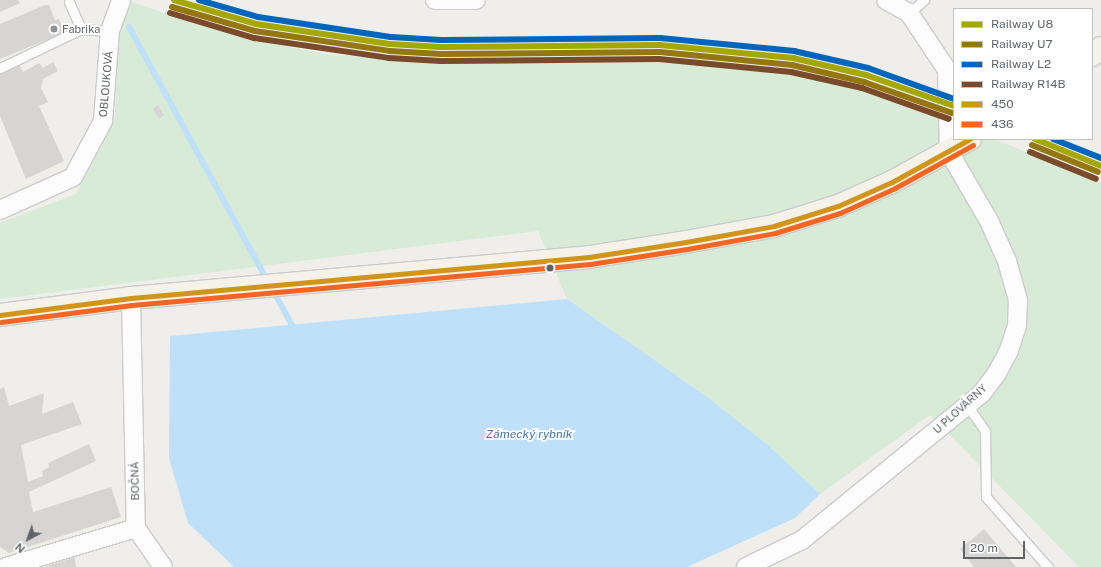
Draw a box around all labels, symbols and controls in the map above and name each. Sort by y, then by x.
legend [953,8,1093,140]
text: Railway U8 [991,17,1053,31]
place label: Fabrika [62,22,100,36]
marker: Fabrika [49,24,59,34]
text: Railway U7 [991,37,1053,51]
street label: OBLOUKOVÁ [97,50,115,118]
text: Railway L2 [991,57,1051,71]
text: Railway R14B [991,77,1066,91]
text: 450 [991,97,1013,111]
text: 436 [991,117,1014,131]
unlabelled marker [545,263,555,273]
street label: U PLOVÁRNY [930,381,990,437]
water label: Zámecký rybník [486,428,572,442]
street label: BOČNÁ [128,461,142,501]
north arrow [8,519,48,559]
scale bar [965,533,1027,559]
text: N [13,541,27,555]
text: 20 m [970,541,998,555]

